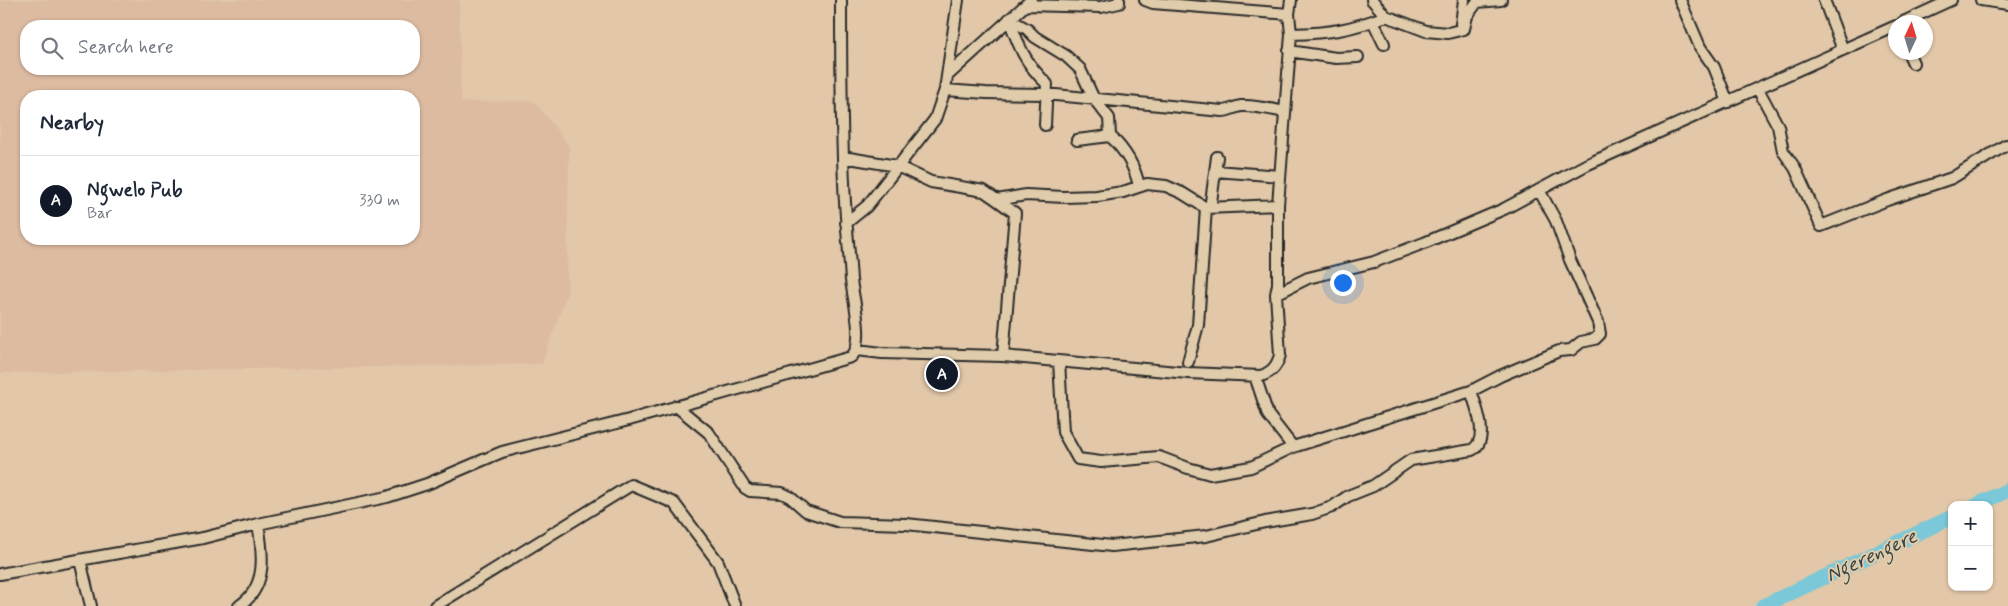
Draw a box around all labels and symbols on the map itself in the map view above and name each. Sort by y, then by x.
north arrow [1888,15,1933,60]
your location [1330,270,1356,296]
pin: A [926,355,958,393]
water label: Ngerengere [1822,523,1923,591]

